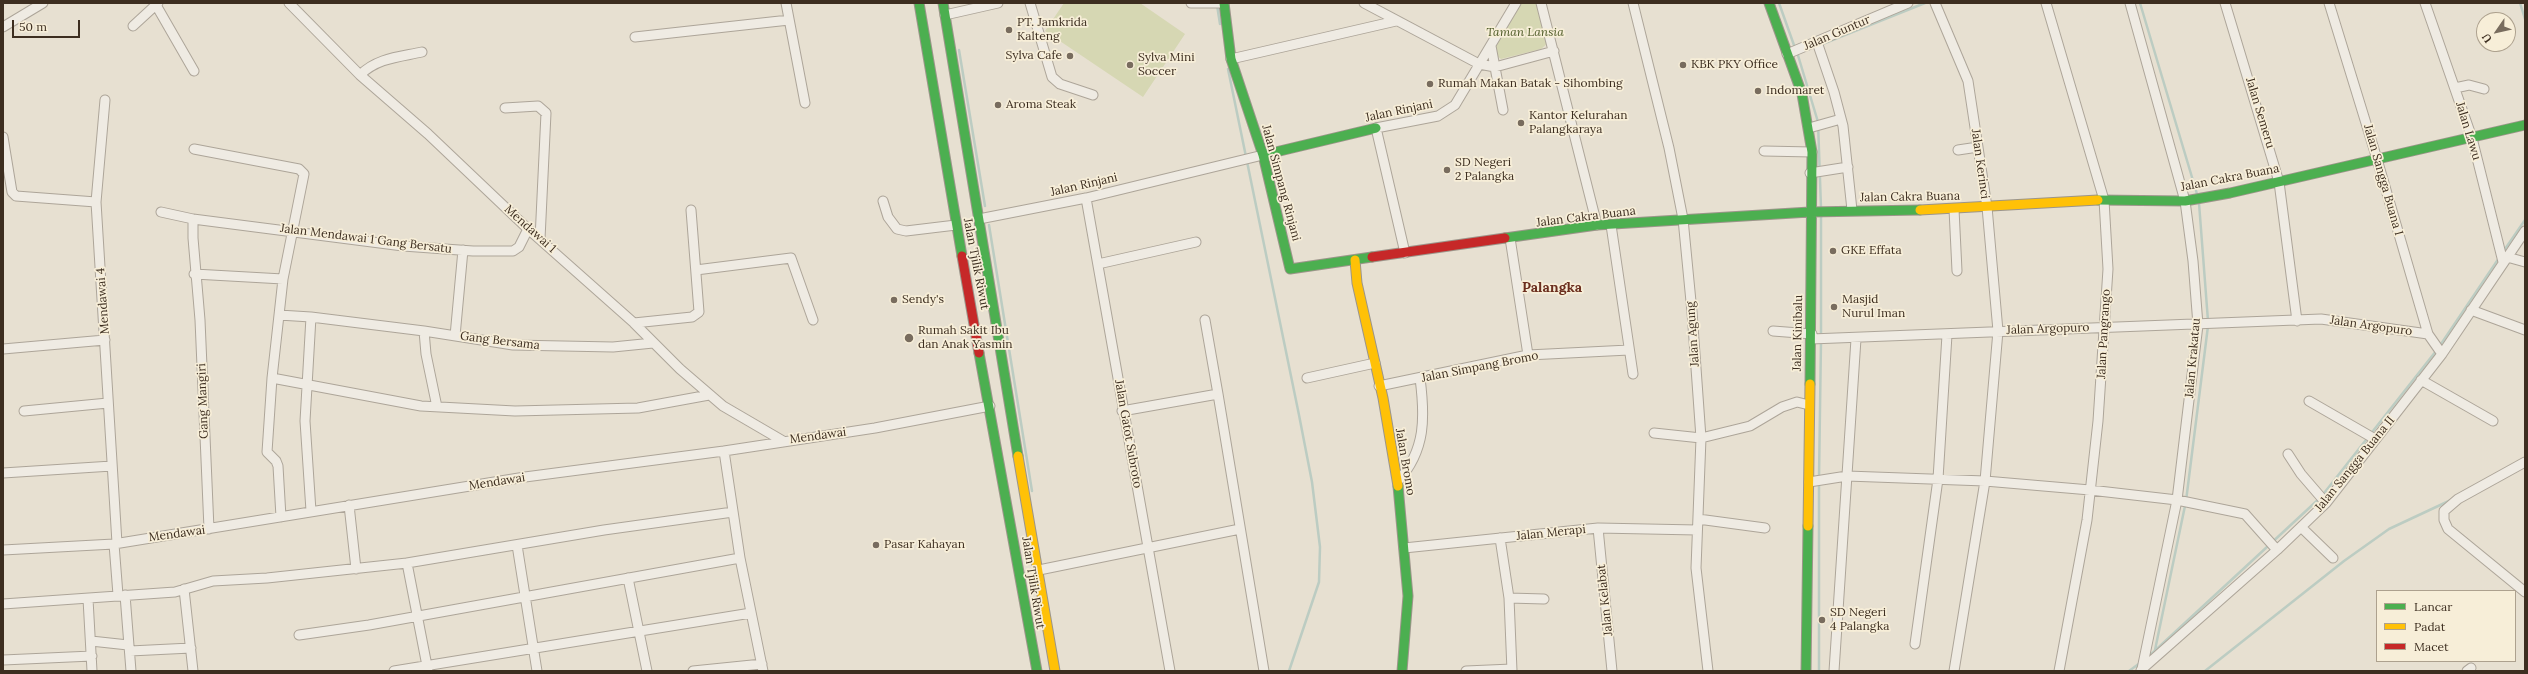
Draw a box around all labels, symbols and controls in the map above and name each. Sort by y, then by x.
scale bar [14,12,82,38]
north arrow [2476,12,2516,52]
street label: Jalan Guntur [1802,13,1872,53]
place label: PT. Jamkrida Kalteng [1017,16,1087,44]
text: 50 m [19,19,47,34]
marker: PT. Jamkrida Kalteng [1004,25,1014,35]
park label: Taman Lansia [1486,26,1564,40]
text: U [2479,31,2495,46]
place label: Sylva Cafe [1005,49,1062,63]
marker: Sylva Cafe [1065,51,1075,61]
place label: Sylva Mini Soccer [1138,51,1195,79]
place label: KBK PKY Office [1691,58,1778,72]
marker: Sylva Mini Soccer [1125,60,1135,70]
marker: KBK PKY Office [1678,60,1688,70]
street label: Jalan Semeru [2242,76,2278,150]
place label: Rumah Makan Batak - Sihombing [1438,77,1623,91]
marker: Rumah Makan Batak - Sihombing [1425,79,1435,89]
place label: Indomaret [1766,84,1824,98]
marker: Indomaret [1753,86,1763,96]
street label: Jalan Rinjani [1364,97,1434,125]
place label: Aroma Steak [1006,98,1076,112]
marker: Aroma Steak [993,100,1003,110]
street label: Jalan Lawu [2452,100,2484,162]
place label: Kantor Kelurahan Palangkaraya [1529,109,1627,137]
marker: Kantor Kelurahan Palangkaraya [1516,118,1526,128]
street label: Jalan Simpang Rinjani [1259,123,1303,243]
street label: Jalan Sangga Buana I [2360,123,2406,237]
street label: Jalan Kerinci [1968,128,1992,200]
place label: SD Negeri 2 Palangka [1455,156,1514,184]
street label: Jalan Cakra Buana [2180,161,2280,195]
marker: SD Negeri 2 Palangka [1442,165,1452,175]
street label: Jalan Rinjani [1049,170,1119,200]
street label: Jalan Cakra Buana [1860,189,1960,205]
street label: Mendawai 1 [501,202,559,256]
street label: Jalan Cakra Buana [1535,204,1637,230]
street label: Jalan Tjilik Riwut [960,217,992,311]
street label: Jalan Mendawai 1 Gang Bersatu [279,221,453,257]
place label: GKE Effata [1841,244,1902,258]
marker: GKE Effata [1828,246,1838,256]
street label: Mendawai 4 [93,267,113,335]
district label: Palangka [1522,280,1582,296]
street label: Jalan Pangrango [2094,289,2114,379]
place label: Sendy's [902,293,944,307]
place label: Masjid Nurul Iman [1842,293,1905,321]
marker: Sendy's [889,295,899,305]
street label: Jalan Kinibalu [1790,295,1806,371]
street label: Jalan Agung [1684,301,1702,367]
marker: Masjid Nurul Iman [1829,302,1839,312]
street label: Jalan Argopuro [2329,313,2413,339]
street label: Jalan Krakatau [2182,317,2204,399]
street label: Jalan Argopuro [2006,320,2090,338]
place label: Rumah Sakit Ibu dan Anak Yasmin [918,324,1013,352]
street label: Gang Bersama [459,329,541,353]
marker: Rumah Sakit Ibu dan Anak Yasmin [903,332,915,344]
street label: Jalan Simpang Bromo [1420,349,1540,385]
street label: Gang Mangiri [194,363,212,439]
street label: Jalan Gatot Subroto [1111,379,1145,489]
street label: Jalan Sangga Buana II [2312,413,2398,515]
street label: Mendawai [789,425,847,447]
street label: Jalan Bromo [1392,427,1418,497]
street label: Mendawai [468,470,526,494]
street label: Jalan Merapi [1516,522,1586,544]
street label: Mendawai [148,523,206,545]
street label: Jalan Tjilik Riwut [1019,536,1047,630]
place label: Pasar Kahayan [884,538,965,552]
marker: Pasar Kahayan [871,540,881,550]
street label: Jalan Kelabat [1594,563,1616,637]
legend [2376,590,2516,662]
text: Lancar [2414,599,2452,614]
place label: SD Negeri 4 Palangka [1830,606,1889,634]
marker: SD Negeri 4 Palangka [1817,615,1827,625]
text: Padat [2414,619,2445,634]
text: Macet [2414,639,2449,654]

